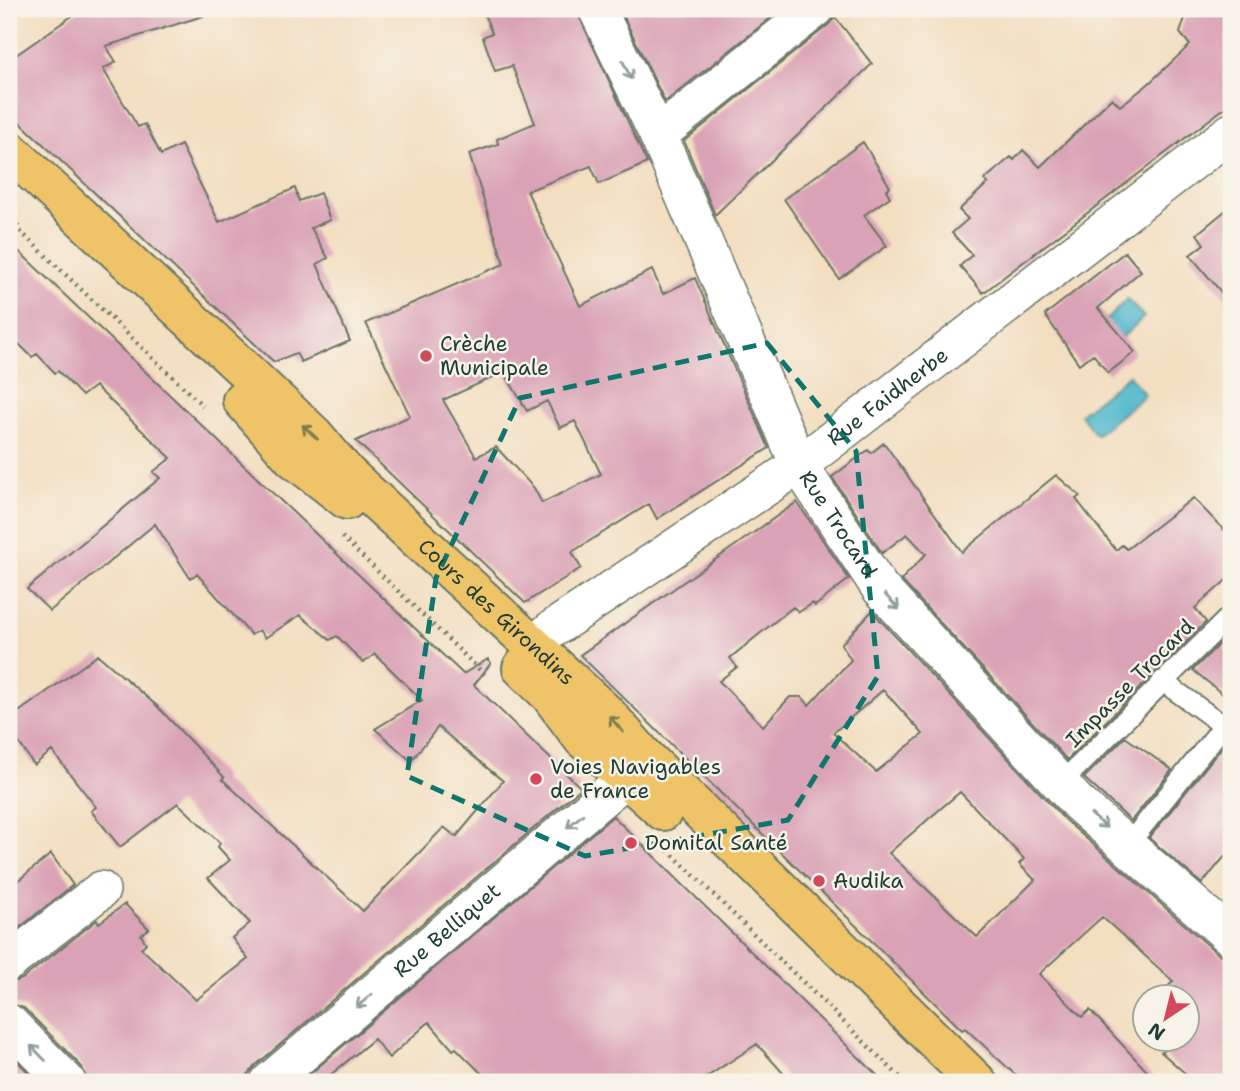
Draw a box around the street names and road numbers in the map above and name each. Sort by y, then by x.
street label: Rue Faidherbe [822,341,954,452]
street label: Rue Trocard [793,465,884,584]
street label: Cours des Girondins [412,533,581,691]
street label: Impasse Trocard [1060,613,1200,753]
street label: Rue Belliquet [388,877,507,984]

